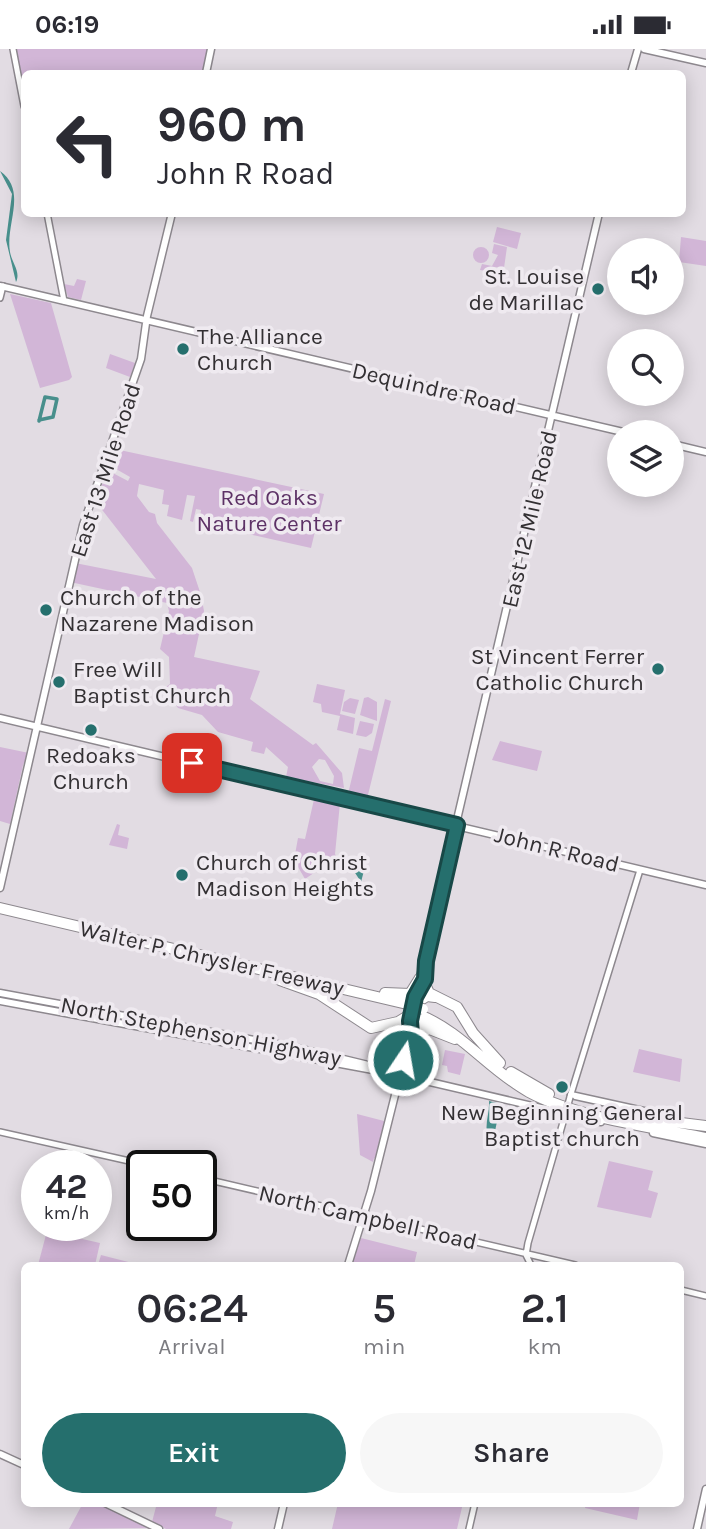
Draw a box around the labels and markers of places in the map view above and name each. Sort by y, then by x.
place label: St. Louise de Marillac [468,263,584,316]
marker: St. Louise de Marillac [590,281,606,297]
place label: The Alliance Church [197,323,323,376]
marker: The Alliance Church [175,341,191,357]
place label: Church of the Nazarene Madison [60,584,254,637]
marker: Church of the Nazarene Madison [38,602,54,618]
place label: St Vincent Ferrer Catholic Church [471,643,645,696]
place label: Free Will Baptist Church [73,656,231,709]
marker: St Vincent Ferrer Catholic Church [650,661,666,677]
marker: Free Will Baptist Church [51,674,67,690]
marker: Redoaks Church [83,722,99,738]
pin [162,733,222,793]
place label: Redoaks Church [46,742,136,795]
place label: Church of Christ Madison Heights [196,849,374,902]
marker: Church of Christ Madison Heights [174,867,190,883]
marker: New Beginning General Baptist church [554,1079,570,1095]
place label: New Beginning General Baptist church [441,1099,683,1152]

